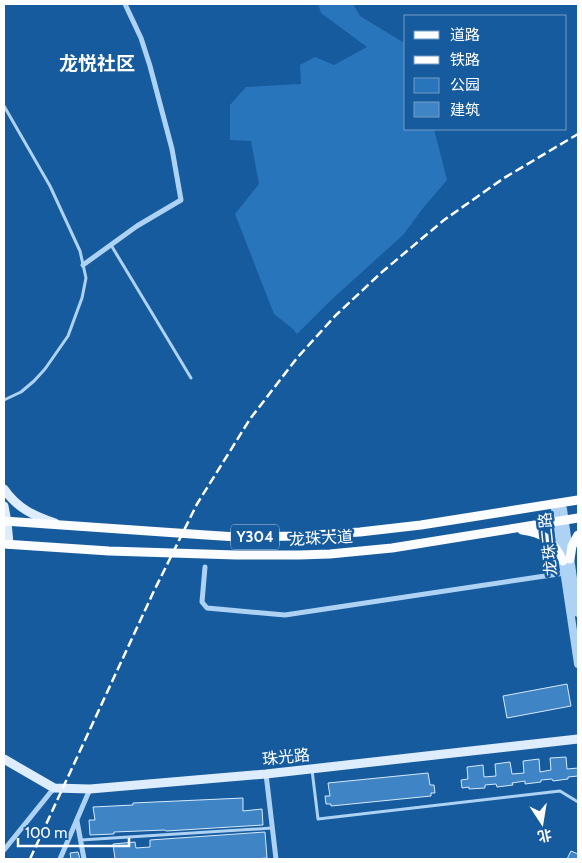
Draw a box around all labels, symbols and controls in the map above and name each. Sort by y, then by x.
legend [404,15,567,130]
text: 道路 [450,26,480,44]
text: 铁路 [450,51,480,69]
district label: 龙悦社区 [59,52,135,75]
text: 公园 [450,76,480,94]
text: 建筑 [450,101,480,119]
street label: 龙珠二路 [535,511,561,577]
road number: Y304 [231,524,279,550]
street label: 龙珠大道 [289,527,353,549]
street label: 珠光路 [261,745,311,769]
north arrow [517,798,567,848]
scale bar [18,816,129,848]
text: 100 m [25,824,67,842]
text: 北 [536,825,553,846]

